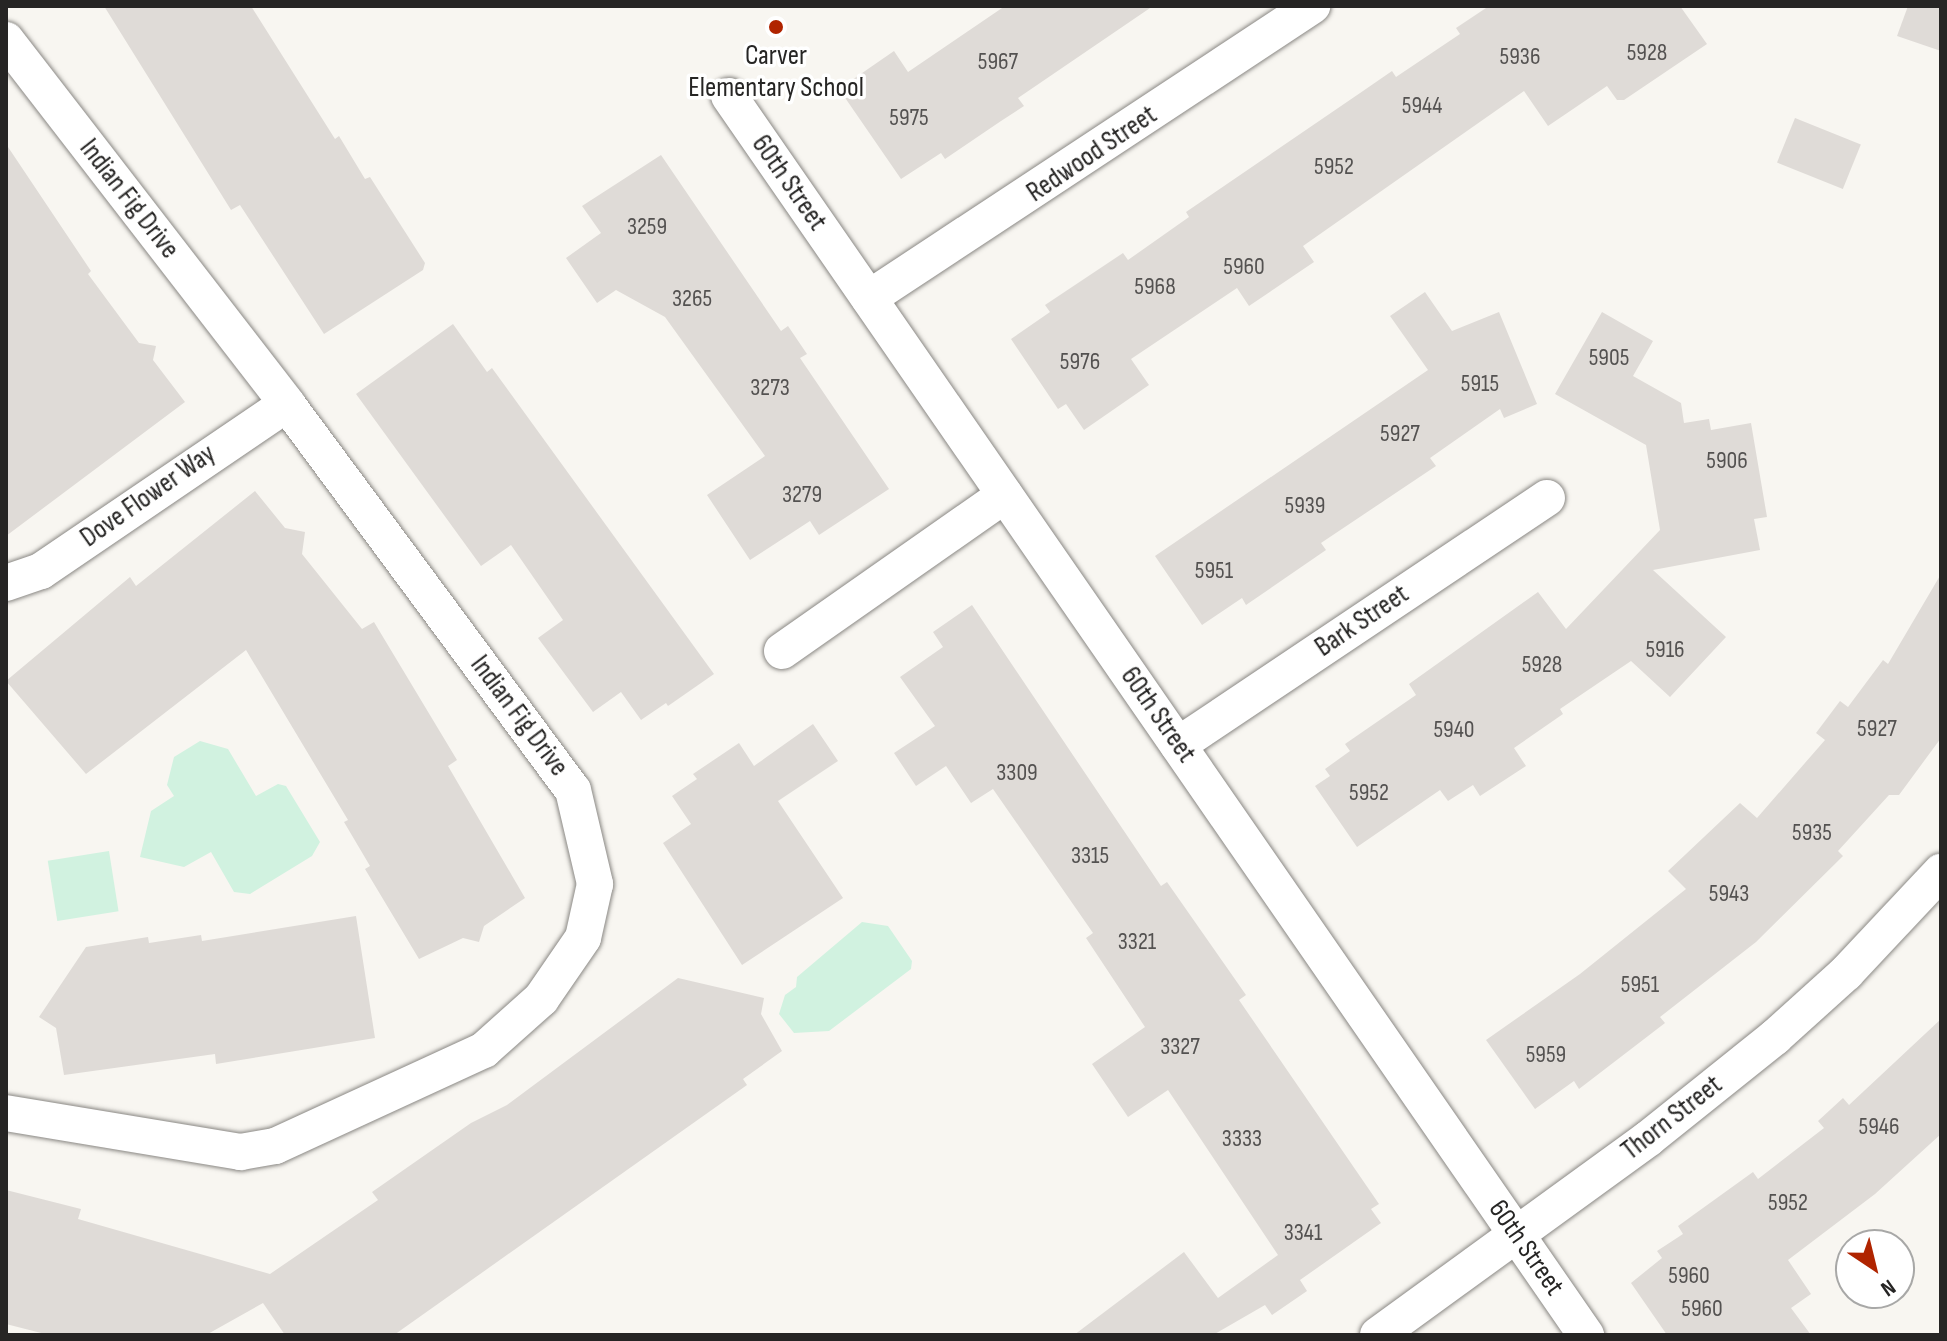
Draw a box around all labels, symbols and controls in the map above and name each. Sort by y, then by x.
marker: Carver Elementary School [767,18,785,36]
place label: Carver Elementary School [688,39,864,105]
house number: 5928 [1627,39,1667,67]
house number: 5936 [1500,43,1540,71]
house number: 5967 [978,48,1018,76]
house number: 5944 [1402,92,1442,120]
street label: Redwood Street [1021,98,1163,210]
house number: 5975 [889,104,929,132]
street label: 60th Street [744,129,834,237]
street label: Indian Fig Drive [72,133,186,265]
house number: 5952 [1314,153,1354,181]
house number: 3259 [627,213,667,241]
house number: 5960 [1223,253,1265,281]
house number: 5968 [1134,273,1176,301]
house number: 3265 [672,285,712,313]
house number: 5905 [1589,344,1629,372]
house number: 5976 [1060,348,1100,376]
house number: 5915 [1461,370,1499,398]
house number: 3273 [750,374,790,402]
house number: 5927 [1380,420,1420,448]
street label: Dove Flower Way [74,437,222,555]
house number: 5906 [1706,447,1748,475]
house number: 3279 [782,481,822,509]
house number: 5939 [1285,492,1325,520]
house number: 5951 [1195,557,1233,585]
street label: Bark Street [1309,578,1415,664]
house number: 5916 [1645,636,1685,664]
street label: Indian Fig Drive [463,649,575,783]
house number: 5928 [1522,651,1562,679]
street label: 60th Street [1113,661,1203,769]
house number: 5927 [1857,715,1897,743]
house number: 5940 [1434,716,1474,744]
house number: 3309 [996,759,1038,787]
house number: 5952 [1349,779,1389,807]
house number: 5935 [1792,819,1832,847]
house number: 3315 [1071,842,1109,870]
house number: 5943 [1709,880,1749,908]
house number: 3321 [1118,928,1156,956]
house number: 5951 [1621,971,1659,999]
house number: 3327 [1160,1033,1200,1061]
house number: 5959 [1526,1041,1566,1069]
street label: Thorn Street [1615,1068,1729,1168]
house number: 5946 [1859,1113,1899,1141]
house number: 3333 [1222,1125,1262,1153]
house number: 5952 [1768,1189,1808,1217]
street label: 60th Street [1481,1194,1571,1302]
house number: 3341 [1284,1219,1322,1247]
north arrow [1835,1229,1915,1309]
house number: 5960 [1668,1262,1710,1290]
text: N [1875,1273,1900,1302]
house number: 5960 [1681,1295,1723,1323]

